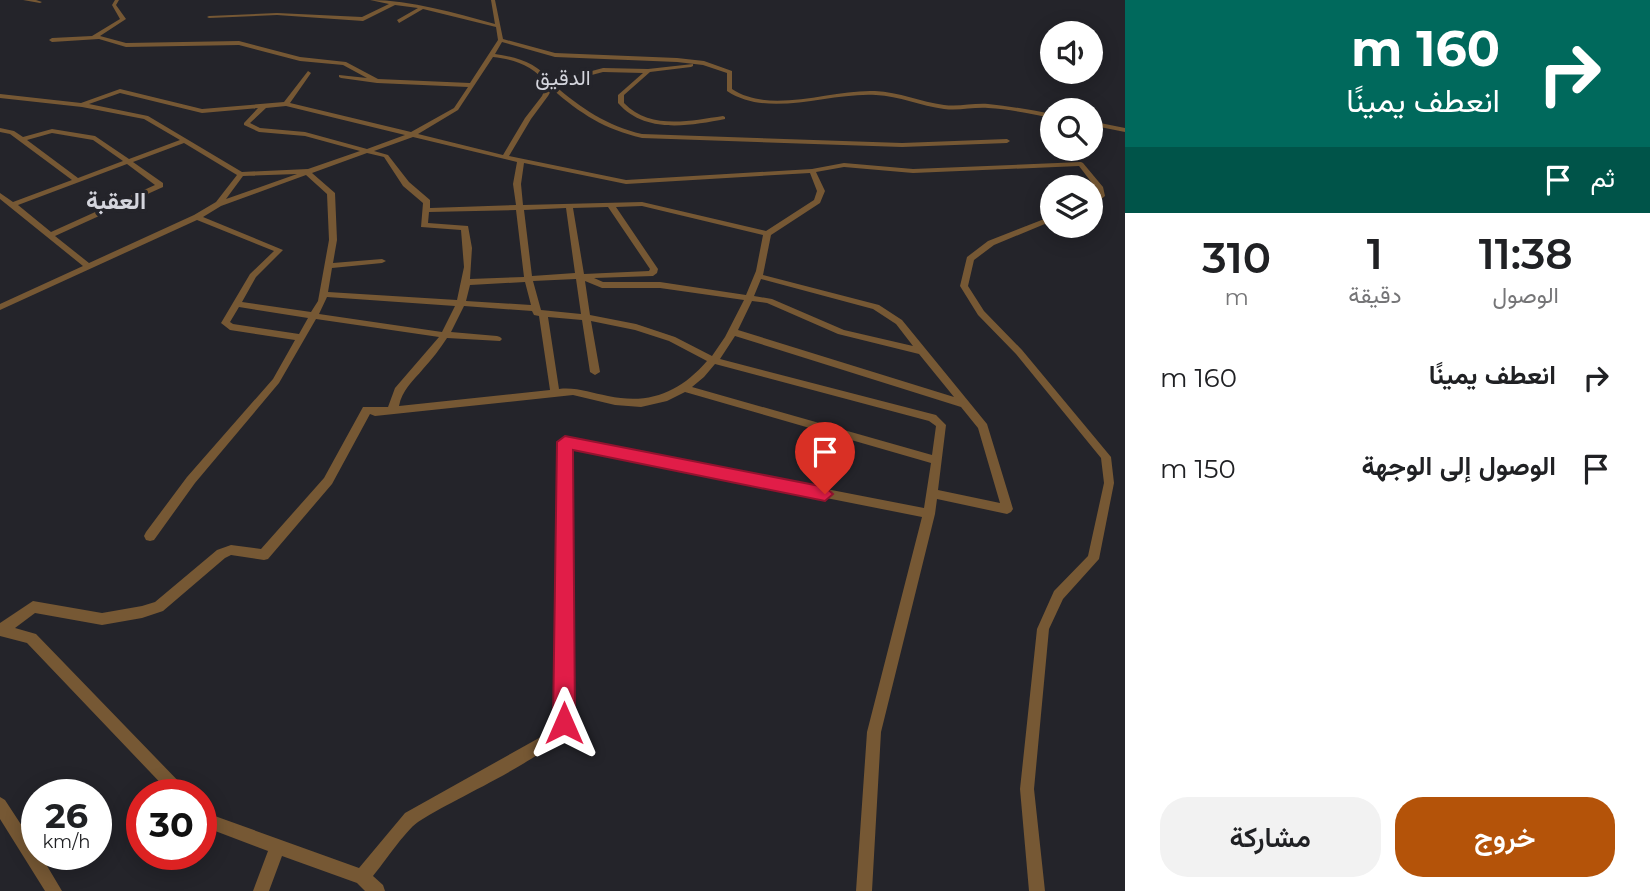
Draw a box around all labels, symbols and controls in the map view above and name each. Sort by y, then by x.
text: 160 m [1351,19,1500,78]
map controls [1040,21,1103,238]
button: sound [1040,21,1103,84]
icon: right [1524,28,1615,119]
district label: الدقيق [535,65,591,90]
text: انعطف يمينًا [1346,81,1500,120]
button: search [1040,98,1103,161]
icon: arrive [1539,161,1577,199]
text: ثم [1591,162,1615,194]
button: layers [1040,175,1103,238]
district label: العقبة [86,186,146,215]
text: 1 [1367,228,1383,280]
text: 11:38 [1479,228,1573,280]
text: 310 [1202,232,1271,284]
text: دقيقة [1348,281,1401,309]
text: الوصول [1493,281,1559,309]
text: m [1224,283,1249,311]
text: انعطف يمينًا [1429,359,1556,391]
icon: right [1577,359,1615,397]
text: 160 m [1160,362,1237,394]
pin [795,422,855,494]
icon: arrive [806,433,844,471]
text: الوصول إلى الوجهة [1362,450,1556,482]
icon: arrive [1577,450,1615,488]
text: 150 m [1160,453,1236,485]
position arrow [527,686,601,760]
speed limit sign: 30 [126,779,217,870]
text: 26 [45,794,88,837]
button: مشاركة [1160,797,1381,877]
button: خروج [1395,797,1615,877]
text: km/h [42,831,91,853]

